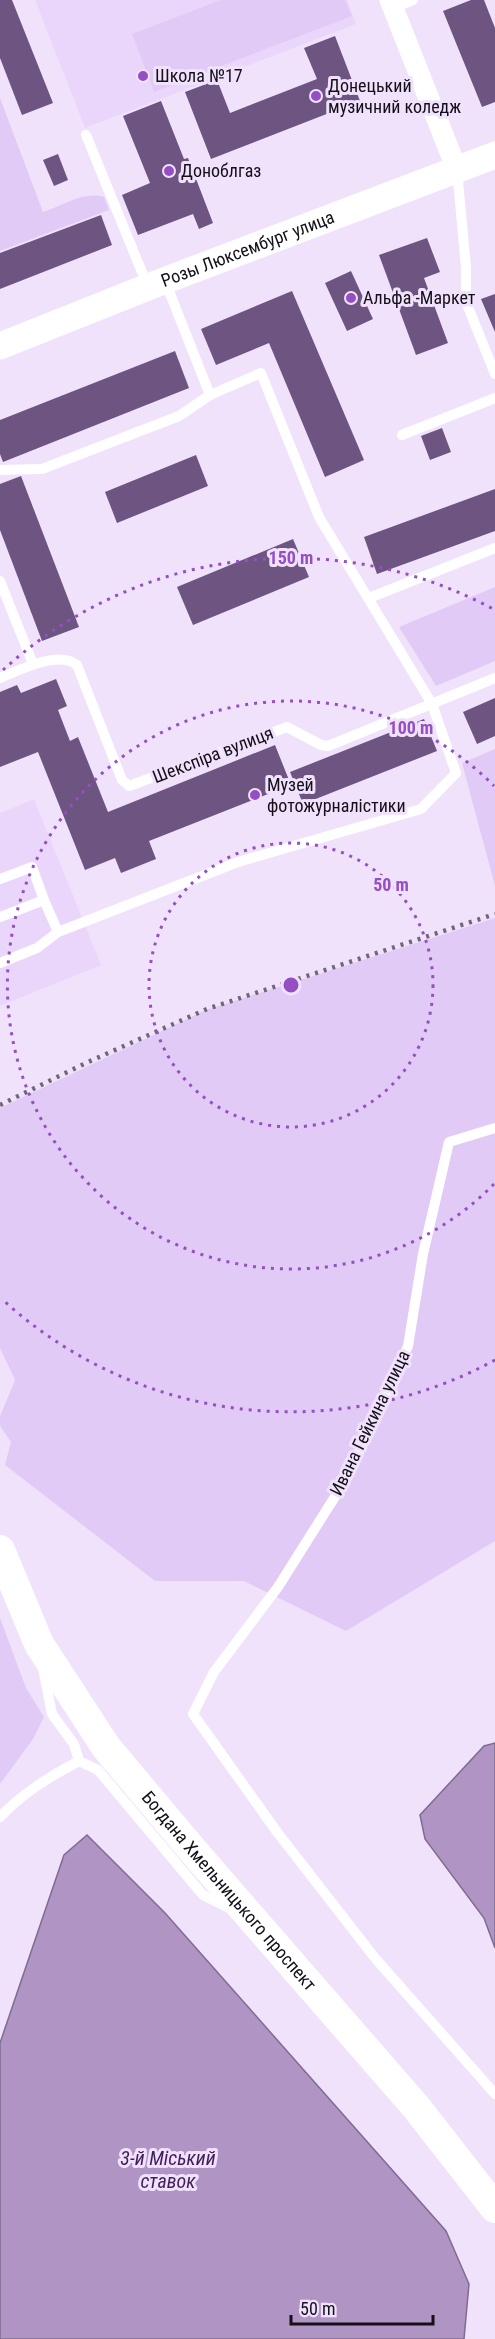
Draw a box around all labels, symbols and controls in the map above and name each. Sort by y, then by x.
place label: Школа №17 [155,65,243,86]
marker: Школа №17 [136,69,150,83]
place label: Донецький музичний коледж [328,75,461,117]
marker: Донецький музичний коледж [309,89,323,103]
place label: Доноблгаз [181,160,261,181]
marker: Доноблгаз [162,164,176,178]
street label: Розы Люксембург улица [158,206,337,291]
place label: Альфа -Маркет [363,287,476,308]
marker: Альфа -Маркет [344,291,358,305]
text: 150 m [269,547,313,568]
text: 100 m [389,717,433,738]
street label: Шекспіра вулиця [150,722,276,787]
place label: Музей фотожурналістики [267,774,406,816]
marker: Музей фотожурналістики [248,788,262,802]
text: 50 m [373,874,409,895]
centre of rings [281,975,301,995]
street label: Ивана Гейкина улица [325,1347,414,1499]
street label: Богдана Хмельницького проспект [138,1787,321,1995]
water label: 3-й Міський ставок [120,2146,216,2193]
scale bar [291,2288,434,2326]
text: 50 m [300,2298,335,2319]

